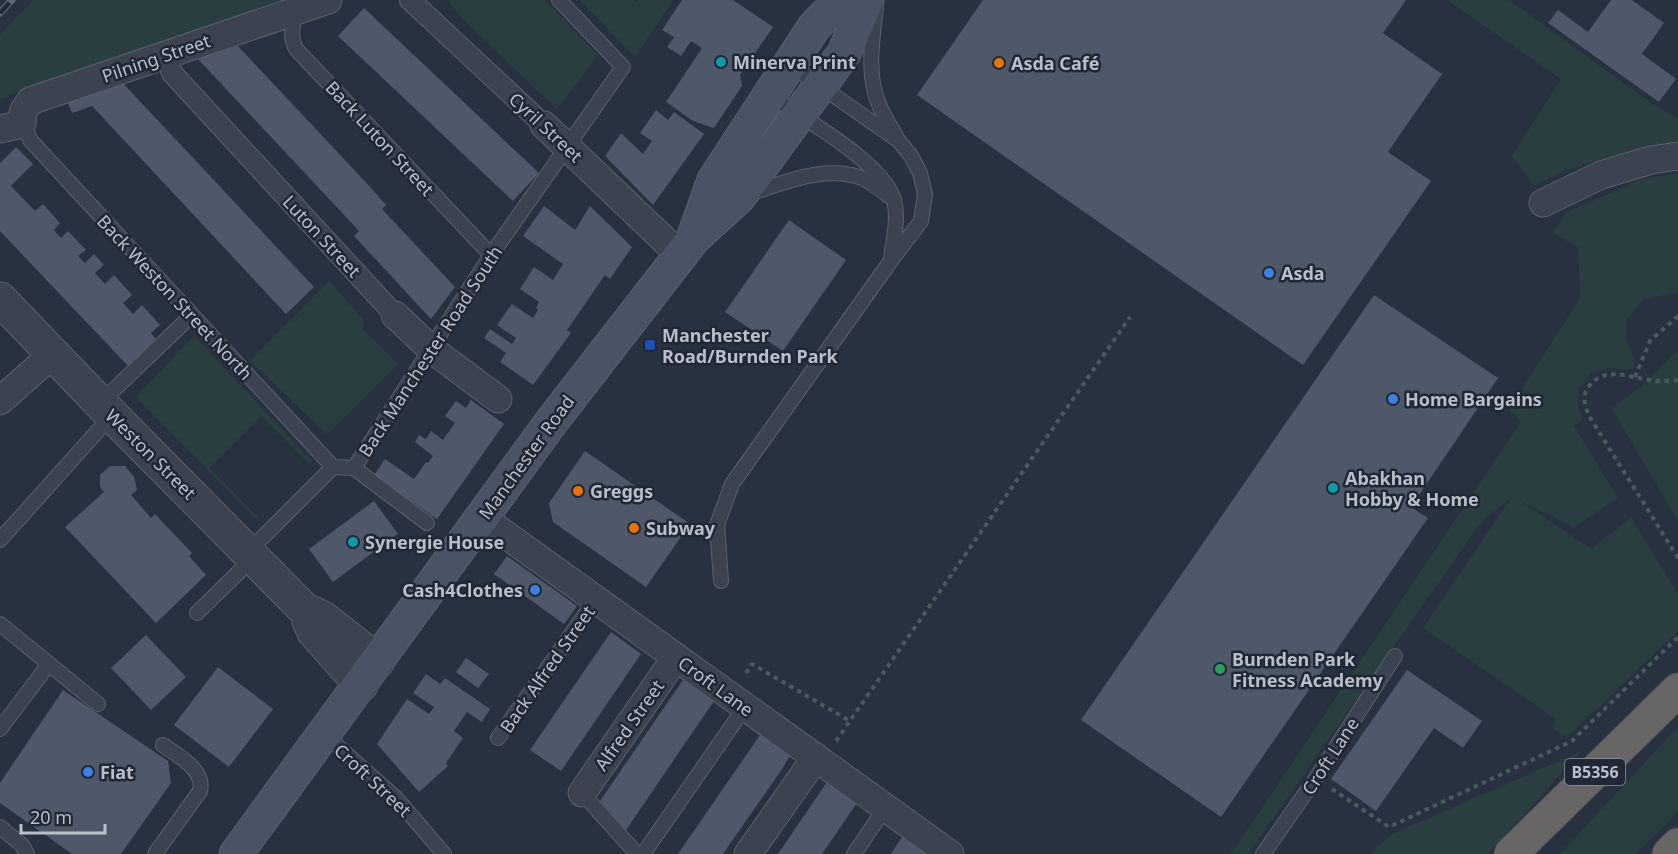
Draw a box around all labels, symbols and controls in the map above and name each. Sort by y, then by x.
street label: Pilning Street [99,28,214,88]
place label: Minerva Print [733,50,856,74]
place label: Asda Café [1011,51,1099,75]
marker: Minerva Print [714,55,728,69]
marker: Asda Café [992,56,1006,70]
street label: Back Luton Street [321,75,440,201]
street label: Cyril Street [504,87,588,168]
street label: Luton Street [278,190,367,283]
street label: Back Weston Street North [92,209,258,385]
street label: Back Manchester Road South [353,241,507,461]
place label: Asda [1281,261,1325,285]
marker: Asda [1262,266,1276,280]
place label: Manchester Road/Burnden Park [662,323,839,368]
marker: Manchester Road/Burnden Park [643,338,657,352]
place label: Home Bargains [1405,387,1542,411]
street label: Manchester Road [473,390,579,524]
marker: Home Bargains [1386,392,1400,406]
street label: Weston Street [101,404,202,505]
place label: Abakhan Hobby & Home [1345,466,1479,511]
place label: Greggs [590,479,653,503]
marker: Abakhan Hobby & Home [1326,481,1340,495]
marker: Greggs [571,484,585,498]
place label: Subway [646,516,716,540]
marker: Subway [627,521,641,535]
place label: Synergie House [365,530,504,554]
marker: Synergie House [346,535,360,549]
place label: Cash4Clothes [402,578,523,602]
marker: Cash4Clothes [528,583,542,597]
street label: Back Alfred Street [494,600,600,737]
place label: Burnden Park Fitness Academy [1232,647,1383,692]
street label: Croft Lane [674,651,758,721]
marker: Burnden Park Fitness Academy [1213,662,1227,676]
street label: Alfred Street [589,674,669,775]
street label: Croft Lane [1296,713,1364,799]
street label: Croft Street [329,738,417,822]
road number: B5356 [1565,759,1625,785]
place label: Fiat [100,760,134,784]
marker: Fiat [81,765,95,779]
scale bar [21,797,105,835]
text: 20 m [30,805,72,829]

